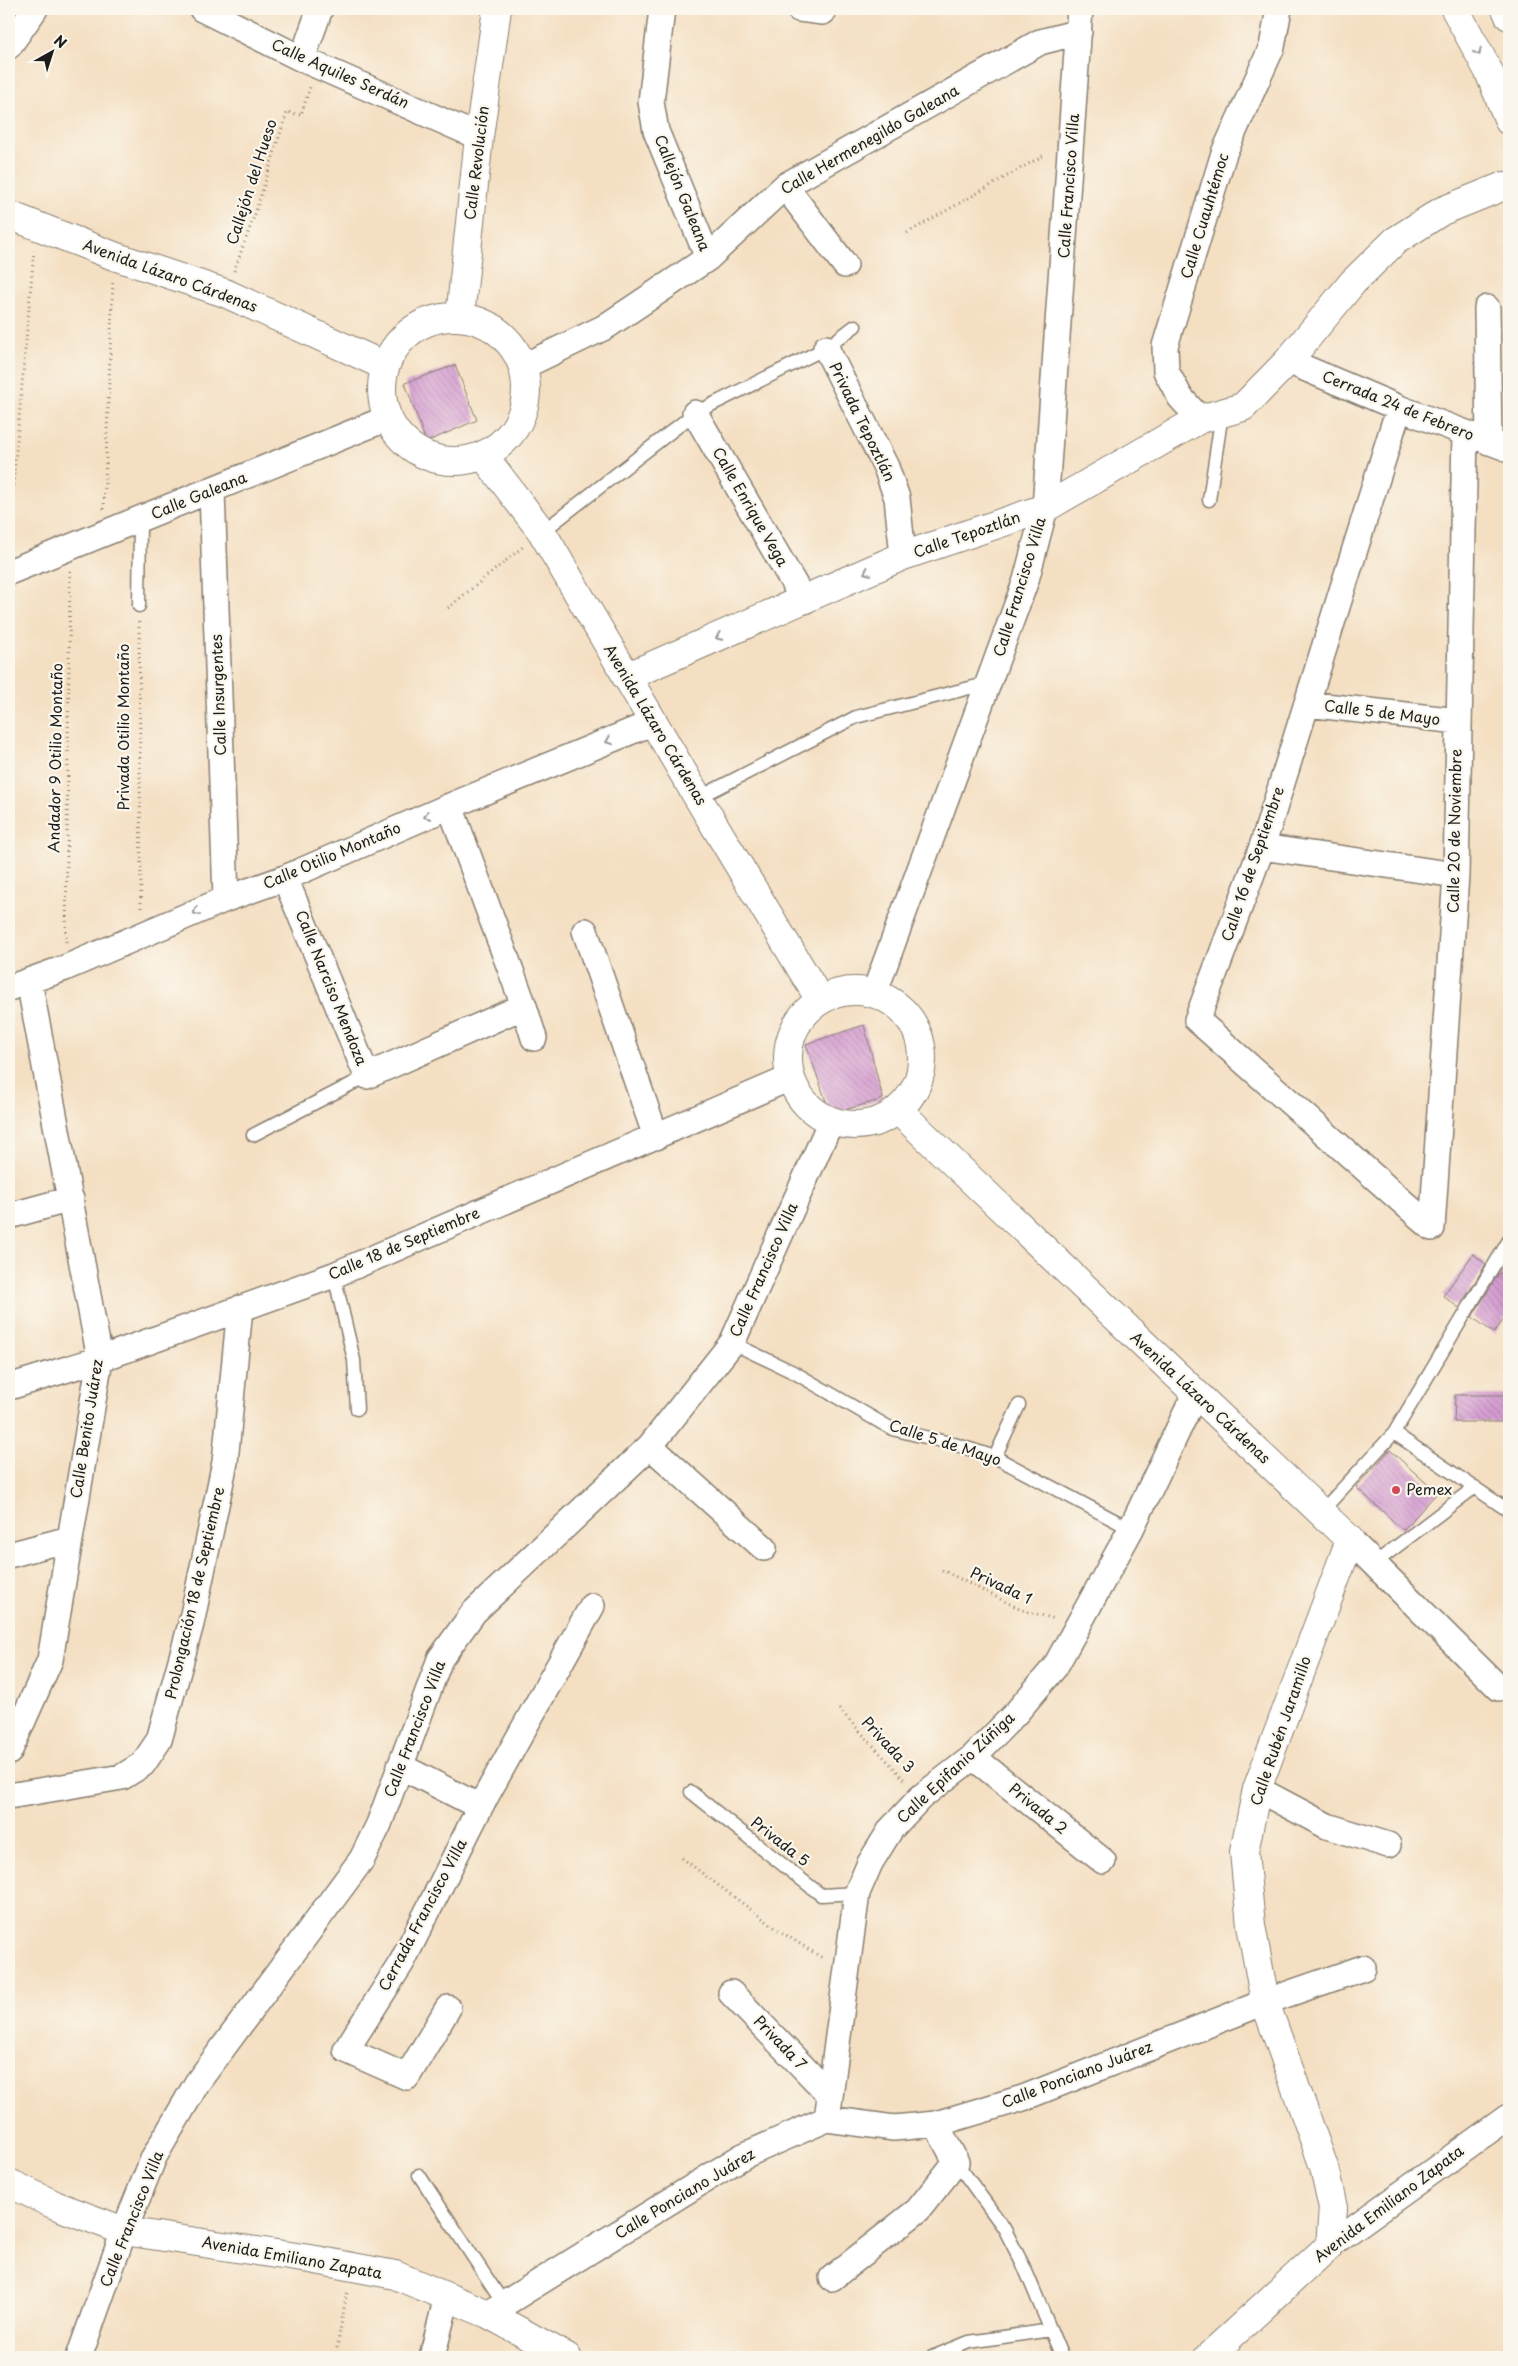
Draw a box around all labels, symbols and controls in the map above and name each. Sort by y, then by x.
north arrow [28,28,78,78]
text: N [50,30,71,53]
street label: Calle Aquiles Serdán [268,32,413,113]
one-way arrow [1472,46,1482,55]
street label: Calle Hermenegildo Galeana [776,78,963,199]
street label: Calle Revolución [457,104,494,221]
street label: Calle Francisco Villa [1051,112,1084,259]
street label: Callejón del Hueso [219,116,282,247]
street label: Callejón Galeana [650,131,717,255]
street label: Calle Cuauhtémoc [1174,150,1234,281]
street label: Avenida Lázaro Cárdenas [80,232,261,317]
street label: Privada Tepoztlán [824,358,902,485]
street label: Cerrada 24 de Febrero [1319,364,1478,446]
street label: Calle Enrique Vega [708,442,795,571]
street label: Calle Galeana [147,465,250,524]
street label: Calle Tepoztlán [910,505,1023,563]
street label: Calle Francisco Villa [986,513,1051,659]
one-way arrow [863,566,872,577]
one-way arrow [715,632,723,642]
street label: Calle Insurgentes [204,634,231,756]
street label: Avenida Lázaro Cárdenas [599,639,714,809]
street label: Privada Otilio Montaño [111,644,134,810]
street label: Andador 9 Otilio Montaño [41,663,68,853]
street label: Calle 5 de Mayo [1323,693,1442,730]
one-way arrow [605,735,614,745]
street label: Calle 20 de Noviembre [1441,749,1466,913]
street label: Calle 16 de Septiembre [1214,783,1289,944]
one-way arrow [423,811,431,821]
street label: Calle Otilio Montaño [259,815,404,894]
one-way arrow [192,906,200,916]
street label: Calle Narciso Mendoza [291,906,374,1069]
street label: Calle Francisco Villa [723,1198,803,1340]
street label: Calle 18 de Septiembre [324,1200,483,1285]
street label: Avenida Lázaro Cárdenas [1126,1326,1276,1468]
street label: Calle Benito Juárez [63,1358,108,1500]
street label: Calle 5 de Mayo [886,1413,1005,1471]
place label: Pemex [1406,1477,1452,1500]
street label: Prolongación 18 de Septiembre [158,1484,229,1701]
marker: Pemex [1390,1484,1402,1496]
street label: Privada 1 [967,1560,1036,1609]
street label: Calle Rubén Jaramillo [1243,1653,1316,1808]
street label: Calle Francisco Villa [377,1656,451,1800]
street label: Calle Epifanio Zúñiga [891,1706,1020,1828]
street label: Privada 3 [857,1711,921,1777]
street label: Privada 2 [1004,1777,1073,1839]
street label: Privada 5 [747,1810,815,1871]
street label: Cerrada Francisco Villa [372,1834,472,1995]
street label: Privada 7 [749,2010,813,2075]
street label: Calle Ponciano Juárez [998,2034,1155,2113]
street label: Avenida Emiliano Zapata [1308,2138,1468,2267]
street label: Calle Ponciano Juárez [610,2142,759,2244]
street label: Calle Francisco Villa [93,2146,169,2290]
street label: Avenida Emiliano Zapata [200,2229,385,2284]

